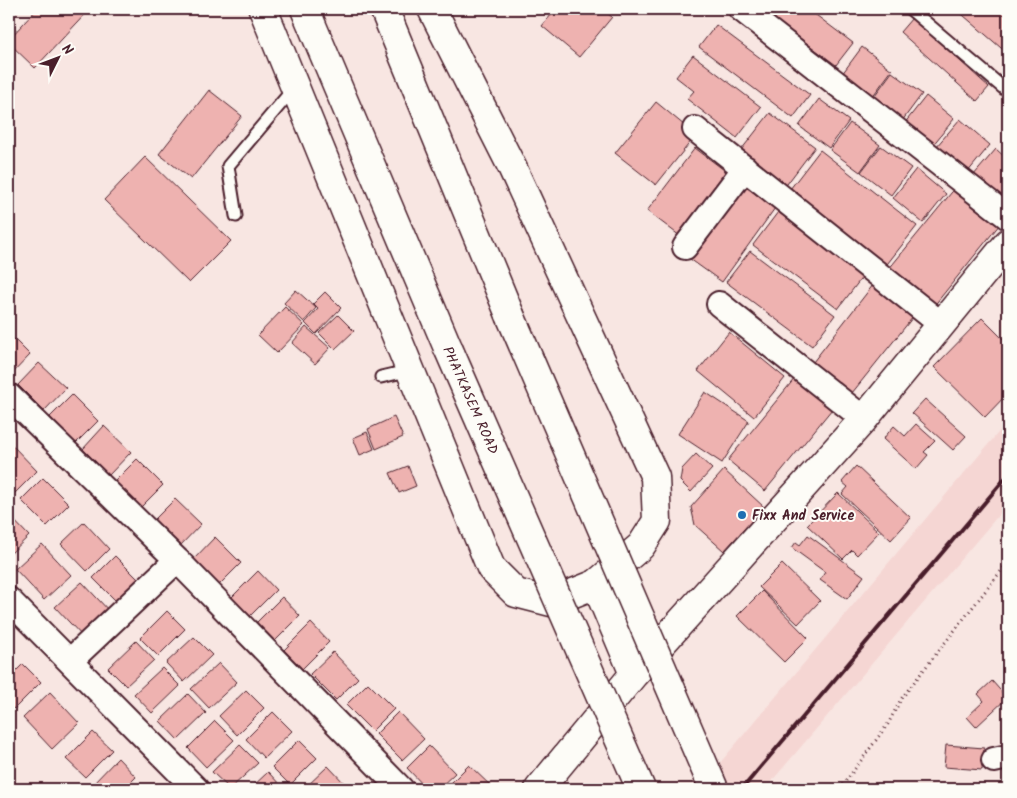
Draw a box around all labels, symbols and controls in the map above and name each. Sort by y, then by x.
north arrow [32,32,82,82]
text: N [56,39,78,61]
street label: PHATKASEM ROAD [436,343,504,458]
place label: Fixx And Service [752,505,854,527]
marker: Fixx And Service [736,509,748,521]

